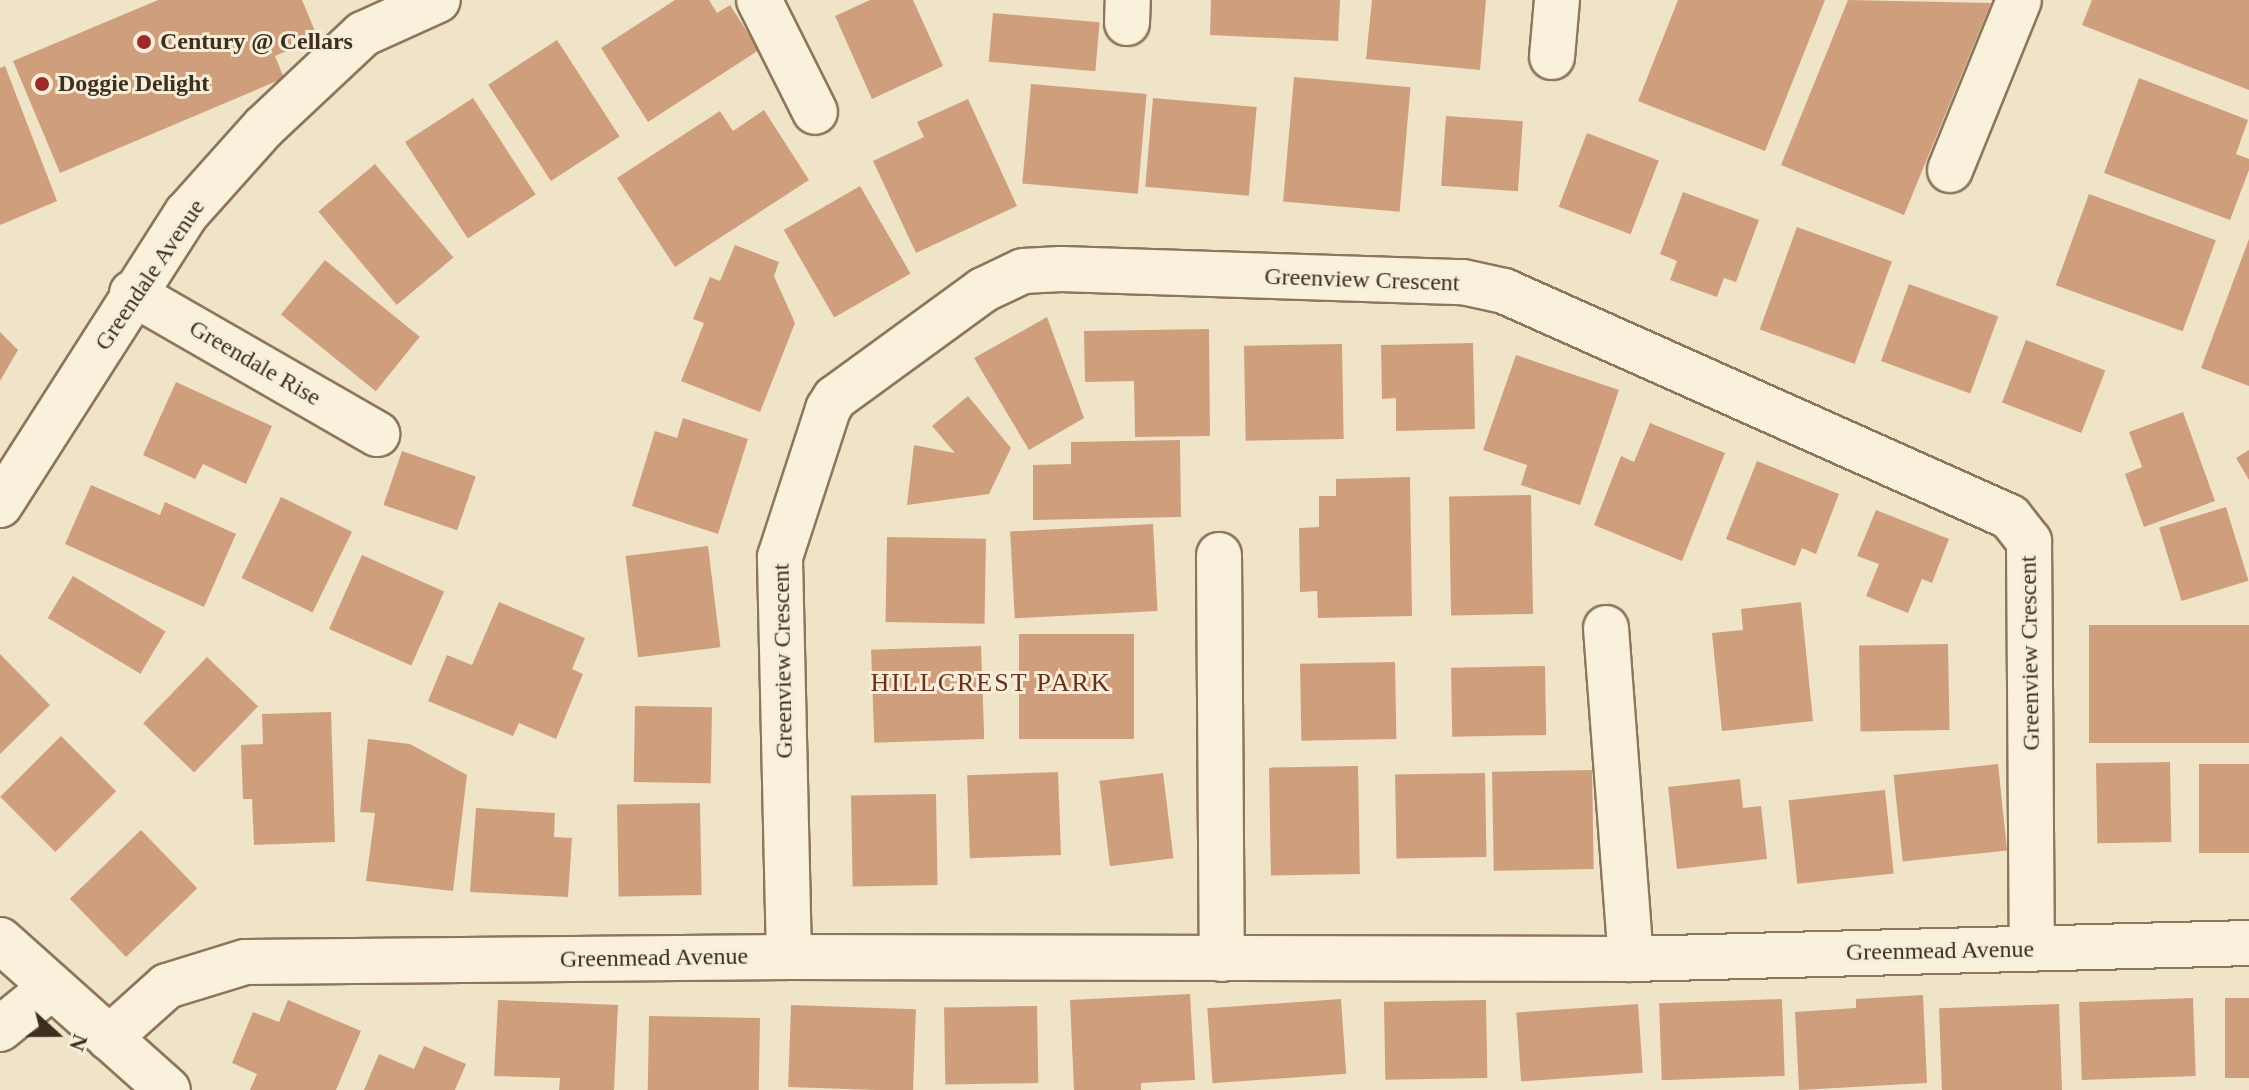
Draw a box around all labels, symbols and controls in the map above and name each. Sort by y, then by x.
place label: Century @ Cellars [160,28,353,56]
marker: Century @ Cellars [135,33,153,51]
place label: Doggie Delight [58,70,209,98]
marker: Doggie Delight [33,75,51,93]
street label: Greendale Avenue [88,193,212,357]
street label: Greenview Crescent [1264,262,1460,298]
street label: Greendale Rise [184,314,326,412]
street label: Greenview Crescent [2014,555,2046,751]
street label: Greenview Crescent [767,563,799,759]
district label: HILLCREST PARK [870,667,1112,699]
street label: Greenmead Avenue [1845,935,2035,967]
street label: Greenmead Avenue [559,942,749,974]
north arrow [16,994,96,1074]
text: N [64,1031,93,1055]

